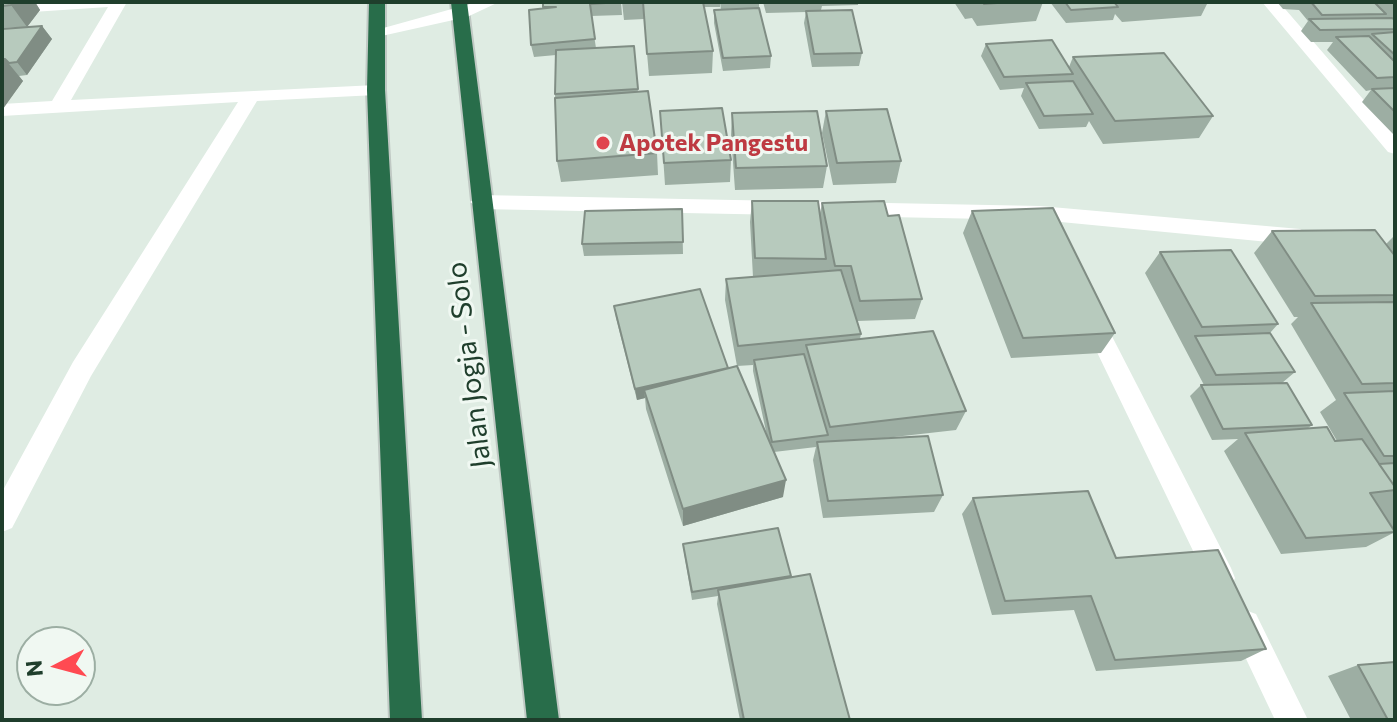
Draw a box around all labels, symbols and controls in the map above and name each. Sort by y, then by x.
place label: Apotek Pangestu [619,129,808,157]
marker: Apotek Pangestu [594,134,612,152]
street label: Jalan Jogja - Solo [440,260,498,470]
north arrow [16,626,96,706]
text: N [19,659,48,678]

